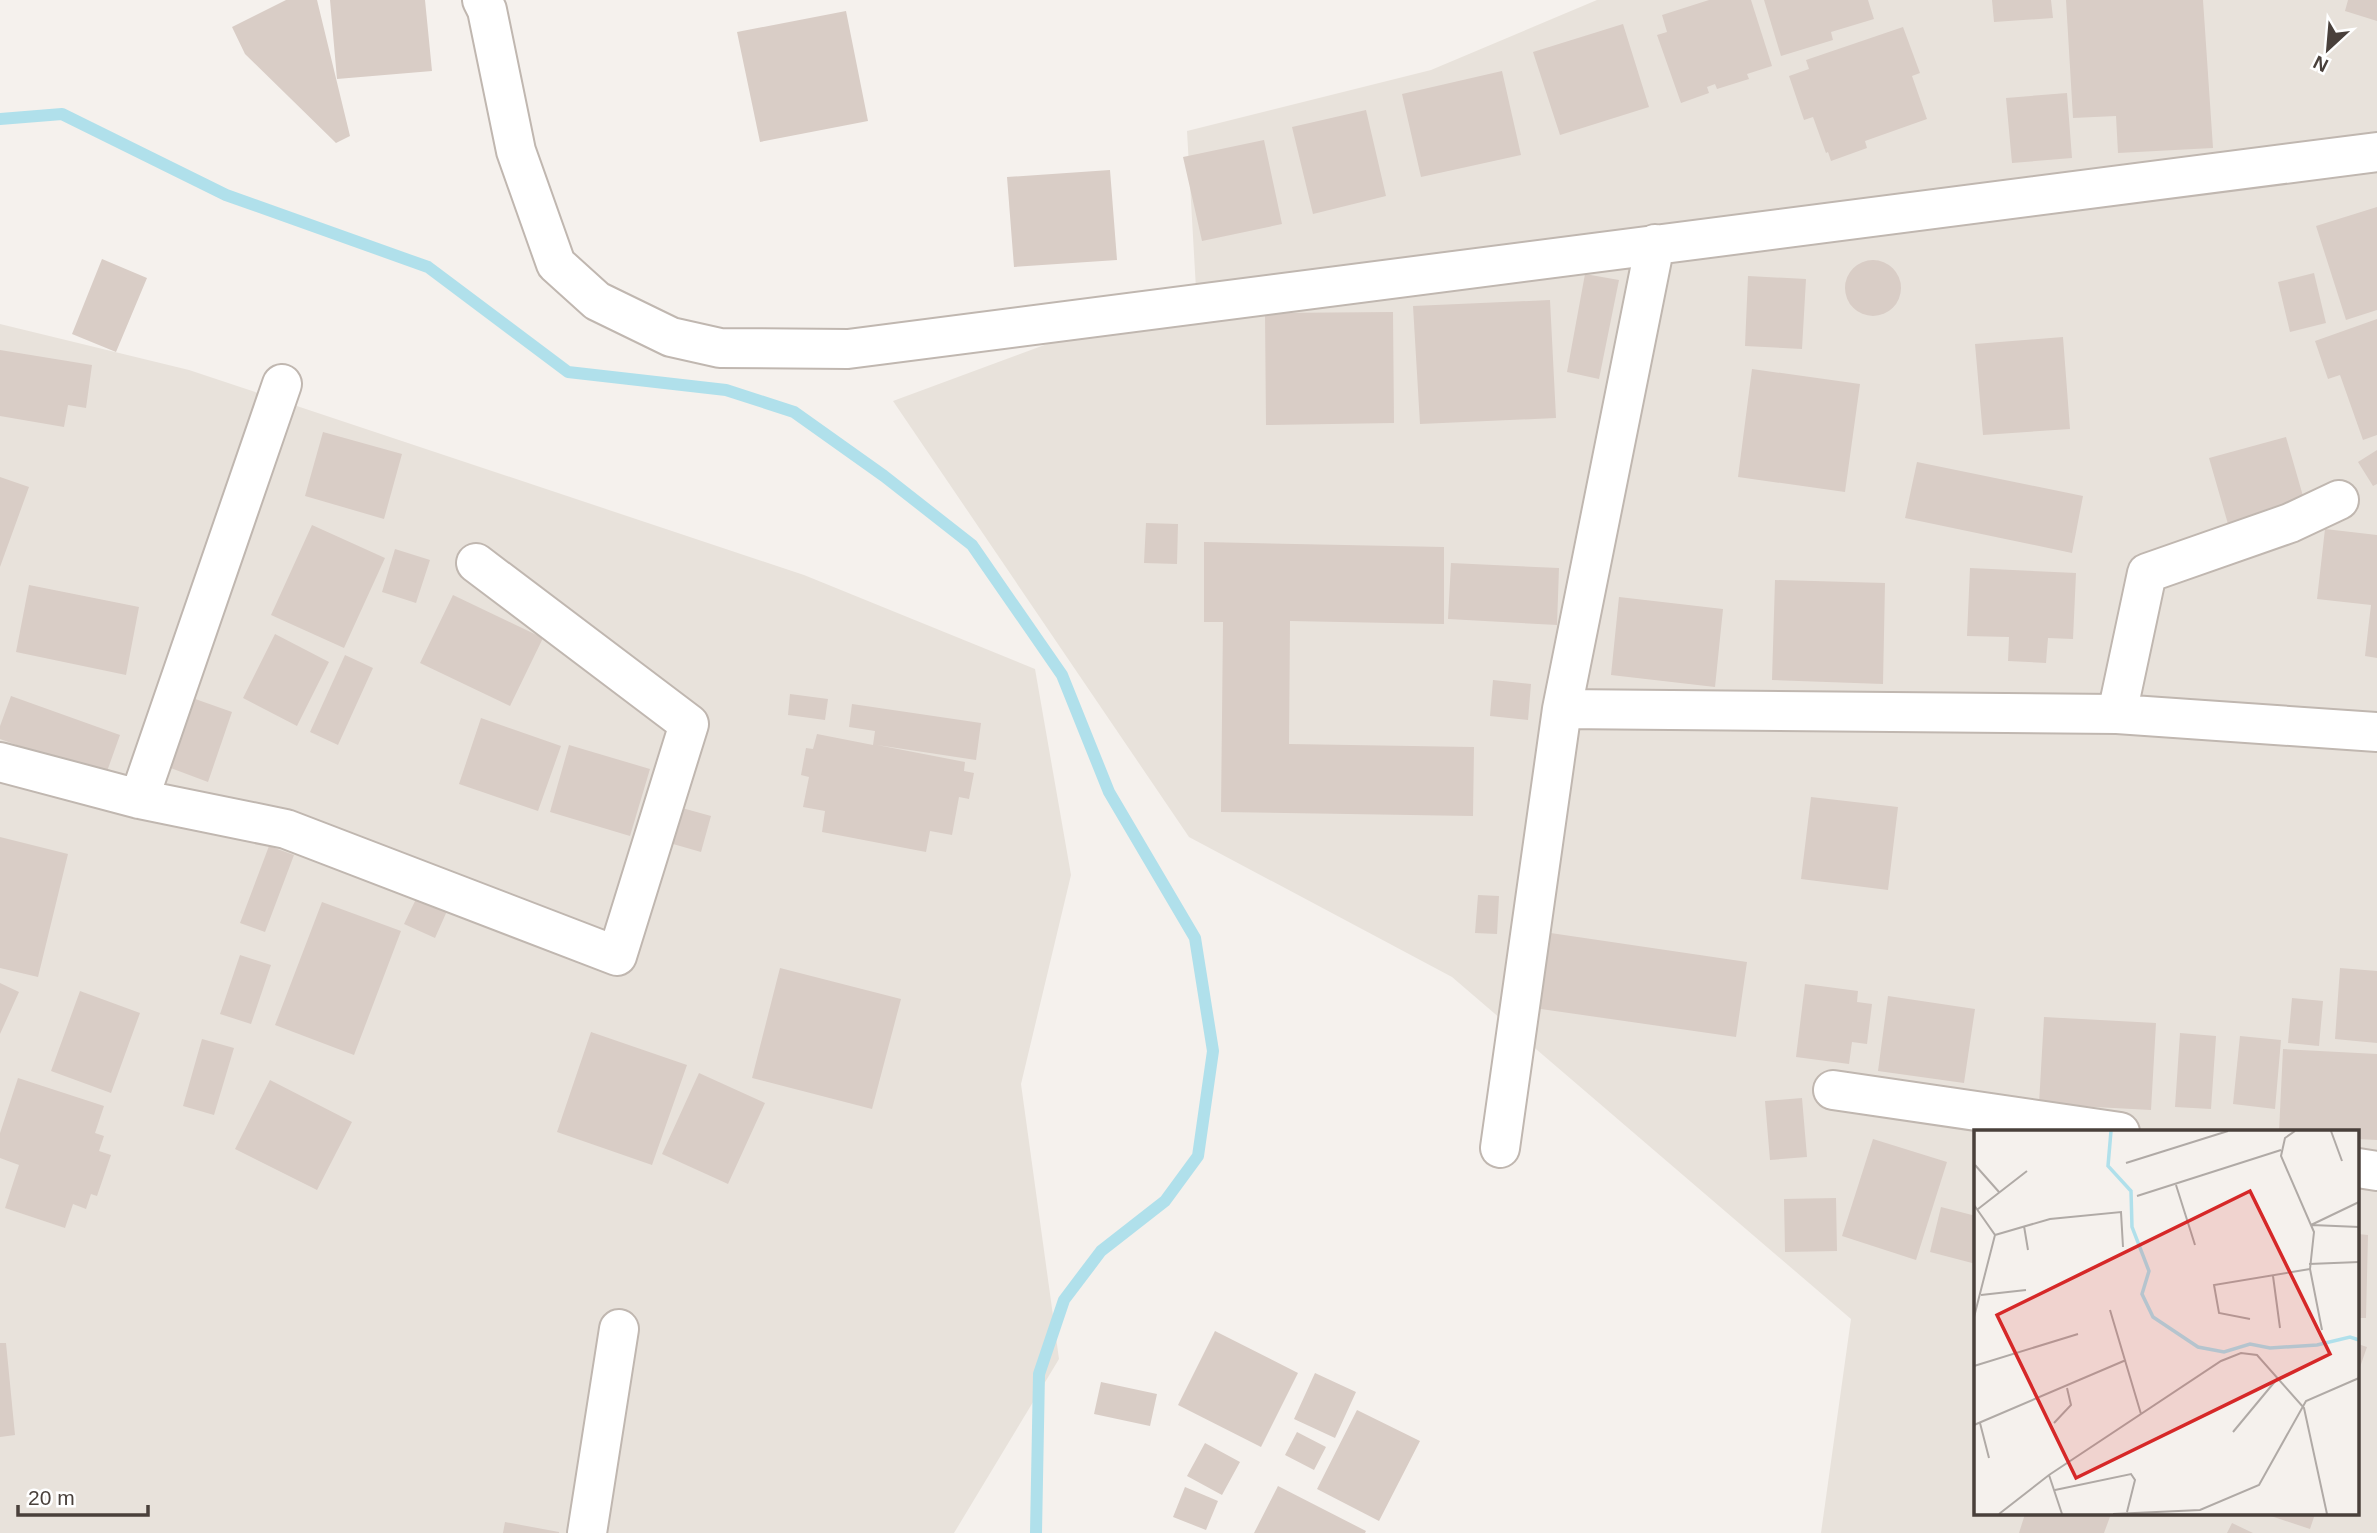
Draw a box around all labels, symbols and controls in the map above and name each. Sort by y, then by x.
north arrow [2293,14,2363,84]
text: N [2310,51,2332,76]
inset map [1974,1130,2360,1516]
scale bar [18,1474,147,1518]
text: 20 m [28,1486,75,1509]

